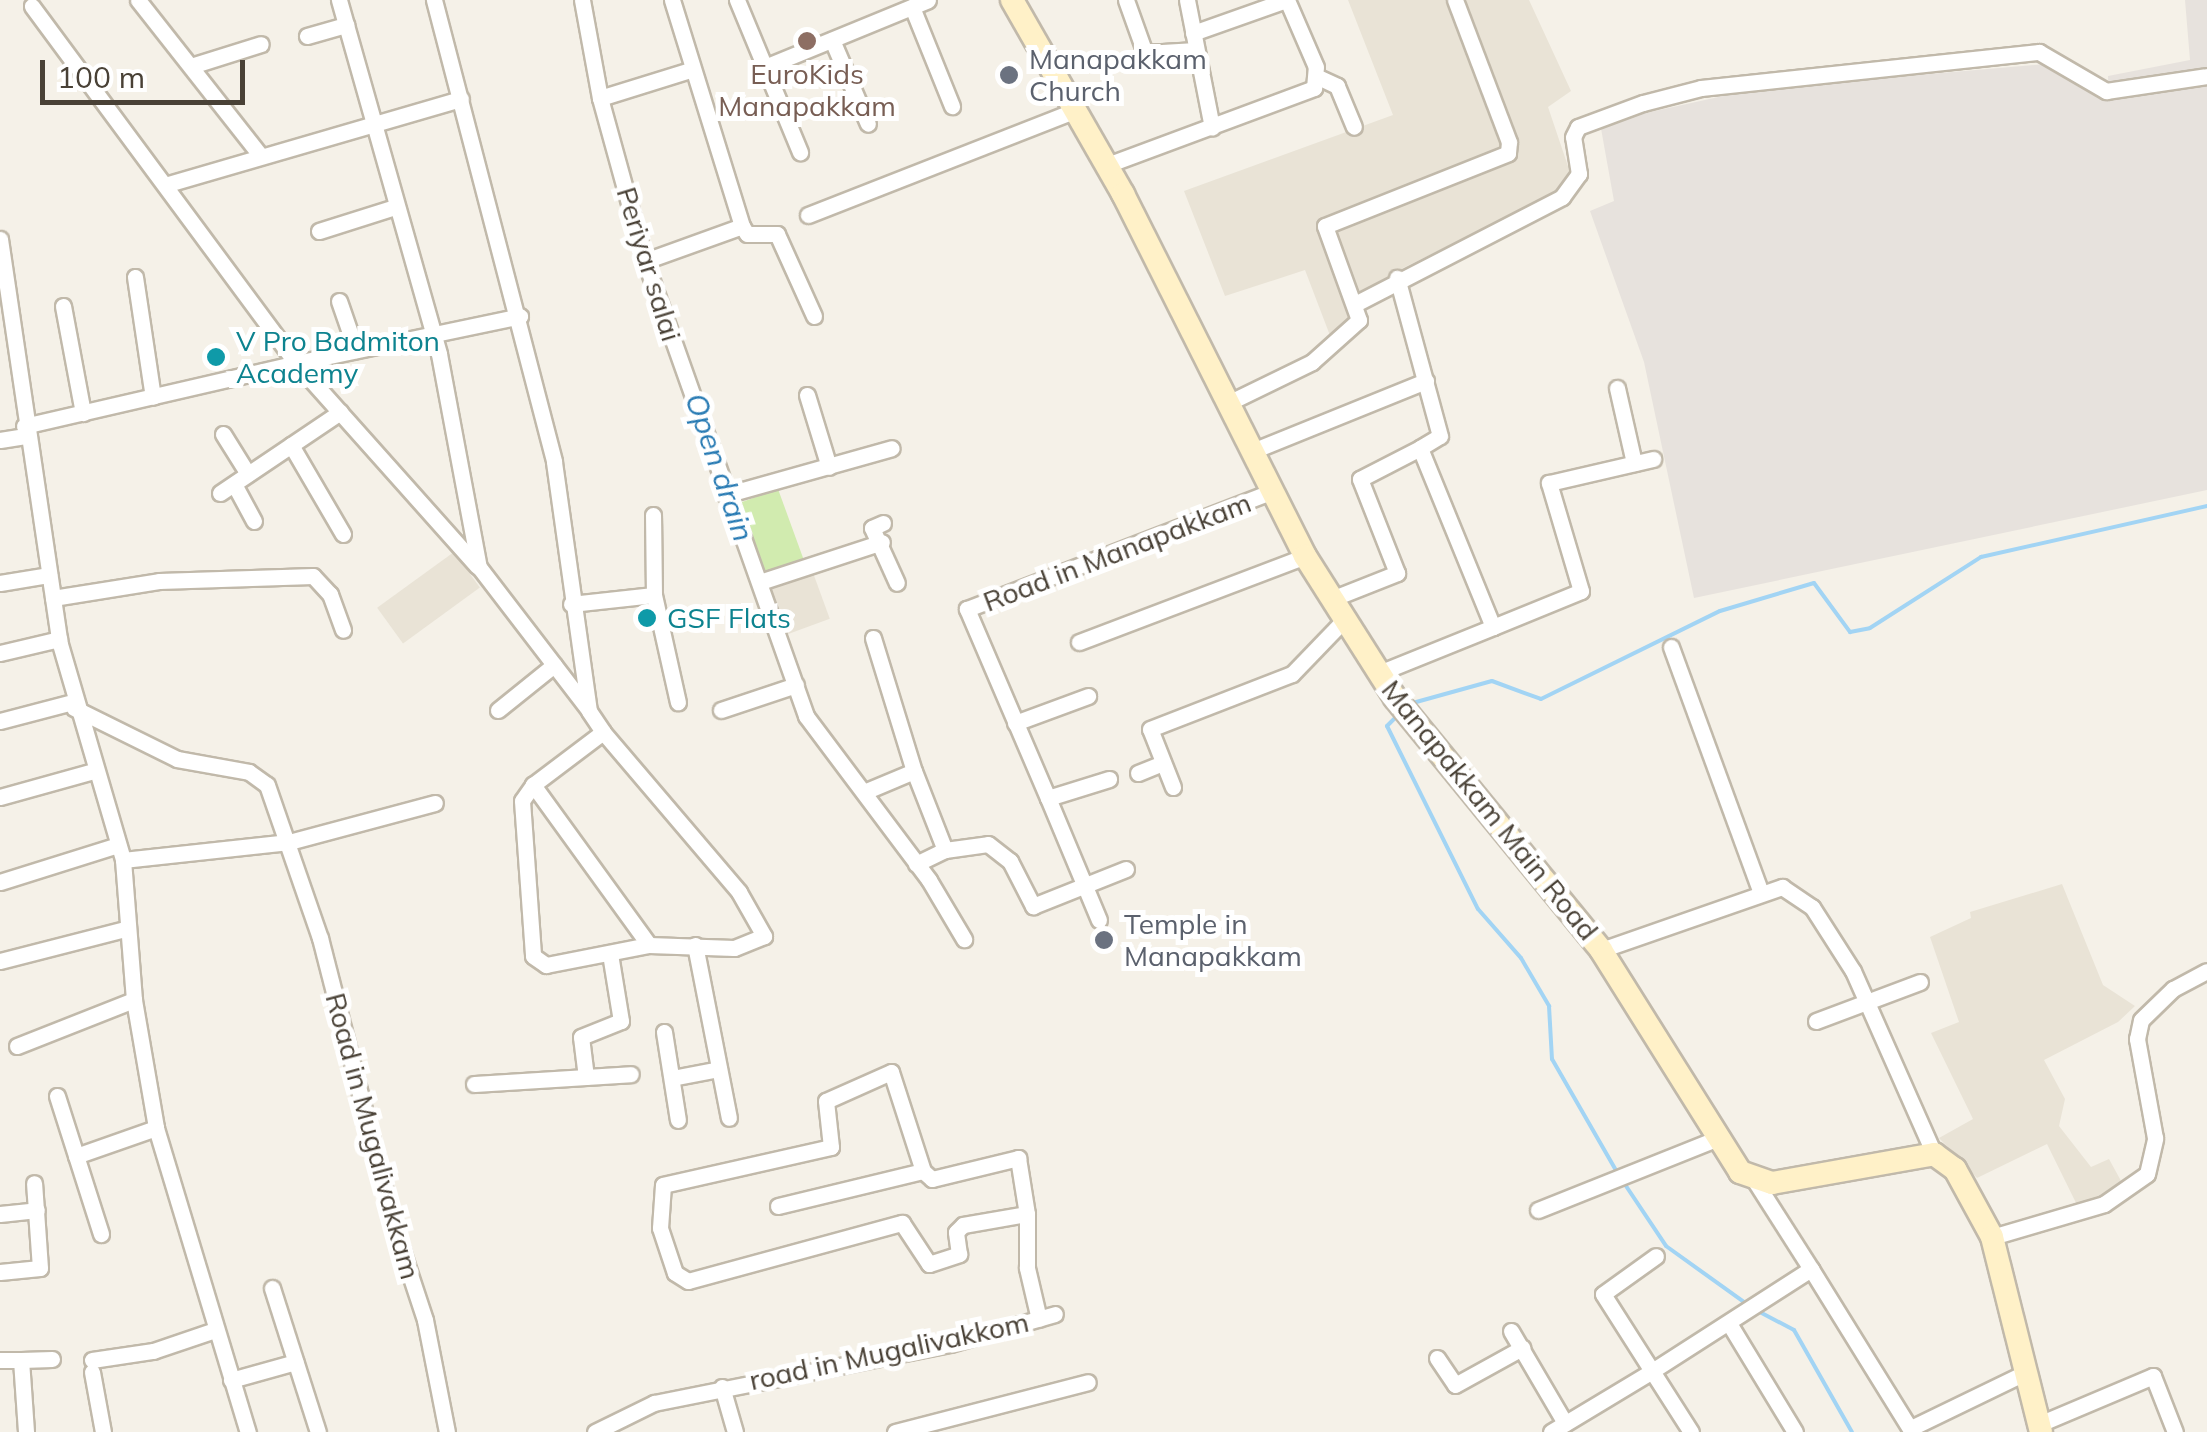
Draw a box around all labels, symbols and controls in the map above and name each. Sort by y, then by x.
marker: EuroKids Manapakkam [796,30,818,52]
scale bar [45,40,250,102]
place label: Manapakkam Church [1029,42,1207,108]
place label: EuroKids Manapakkam [718,57,896,123]
text: 100 m [57,58,145,96]
marker: Manapakkam Church [998,64,1020,86]
street label: Periyar salai [610,183,688,345]
place label: V Pro Badmiton Academy [236,324,440,390]
marker: V Pro Badmiton Academy [205,346,227,368]
water label: Open drain [678,388,762,546]
street label: Road in Manapakkam [978,485,1256,619]
place label: GSF Flats [667,601,791,635]
marker: GSF Flats [636,607,658,629]
street label: Manapakkam Main Road [1375,673,1605,947]
place label: Temple in Manapakkam [1124,907,1302,973]
marker: Temple in Manapakkam [1093,929,1115,951]
street label: Road in Mugalivakkam [319,989,427,1283]
street label: road in Mugalivakkom [746,1305,1032,1397]

